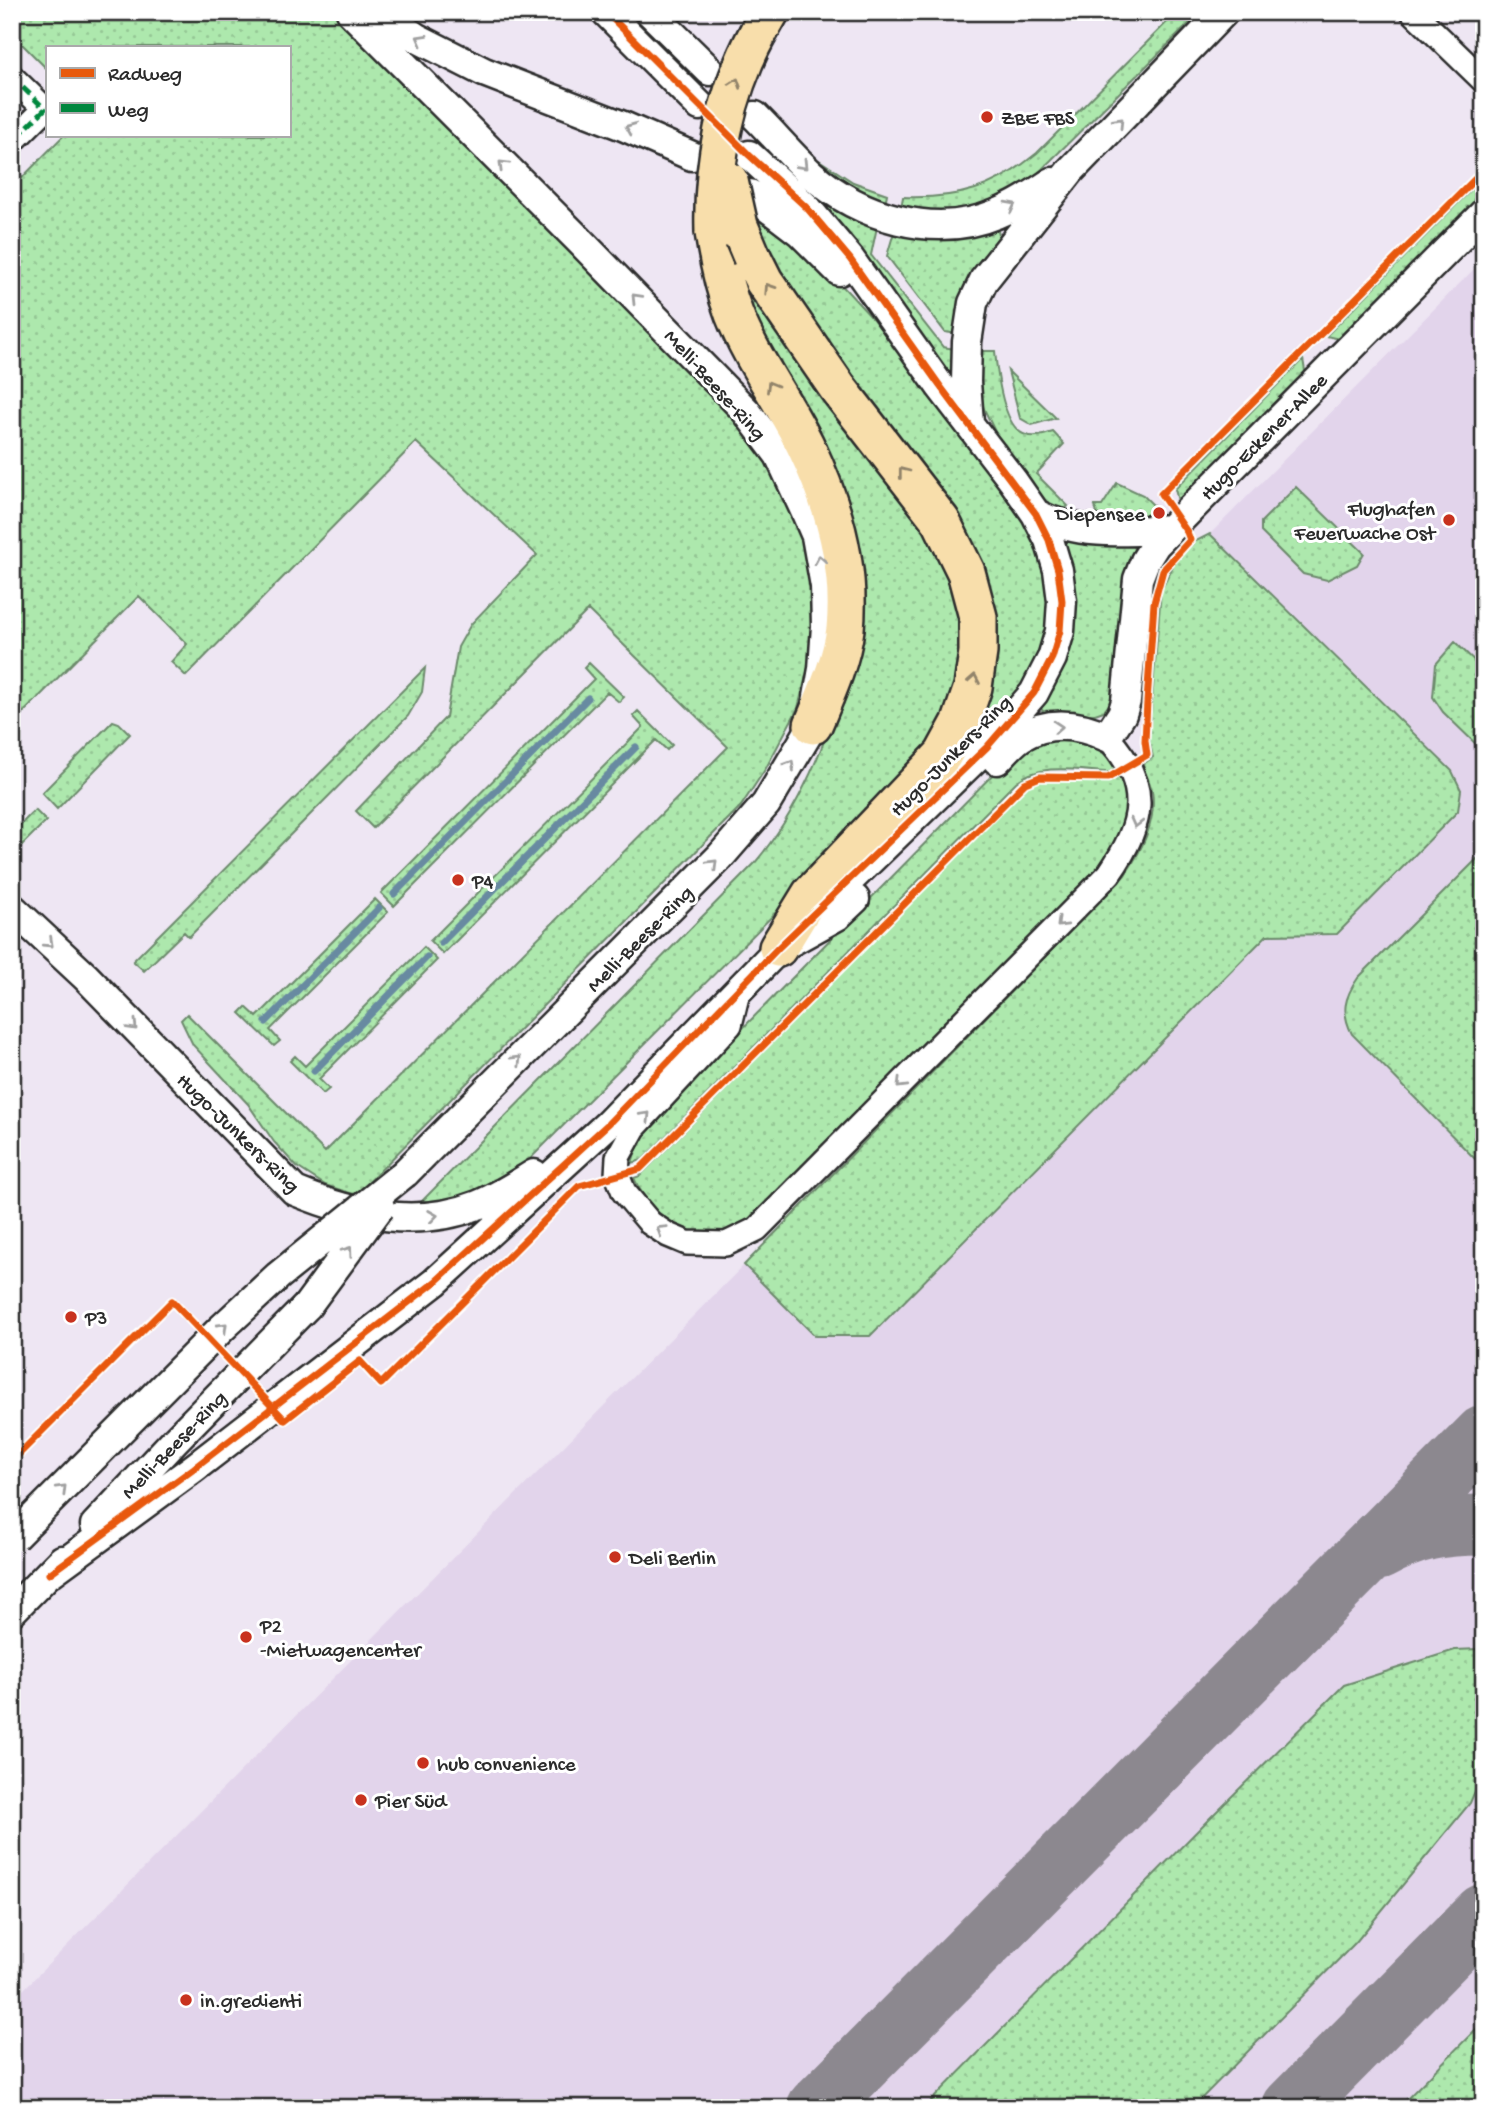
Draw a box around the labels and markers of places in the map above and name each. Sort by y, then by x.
place label: ZBE FBS [1001,108,1075,133]
marker: ZBE FBS [979,109,995,125]
place label: Flughafen Feuerwache Ost [1293,499,1437,548]
place label: Diepensee [1053,504,1146,529]
marker: Diepensee [1151,505,1167,521]
marker: Flughafen Feuerwache Ost [1441,512,1457,528]
place label: P4 [471,871,494,896]
marker: P4 [450,872,466,888]
place label: P3 [84,1308,108,1333]
marker: P3 [63,1309,79,1325]
place label: Deli Berlin [627,1548,716,1573]
marker: Deli Berlin [607,1549,623,1565]
place label: P2 -Mietwagencenter [259,1616,422,1665]
marker: P2 -Mietwagencenter [238,1629,254,1645]
place label: hub convenience [437,1754,577,1779]
marker: hub convenience [415,1755,431,1771]
place label: Pier Süd [374,1791,448,1816]
marker: Pier Süd [353,1792,369,1808]
place label: in.gredienti [200,1991,302,2016]
marker: in.gredienti [178,1992,194,2008]

